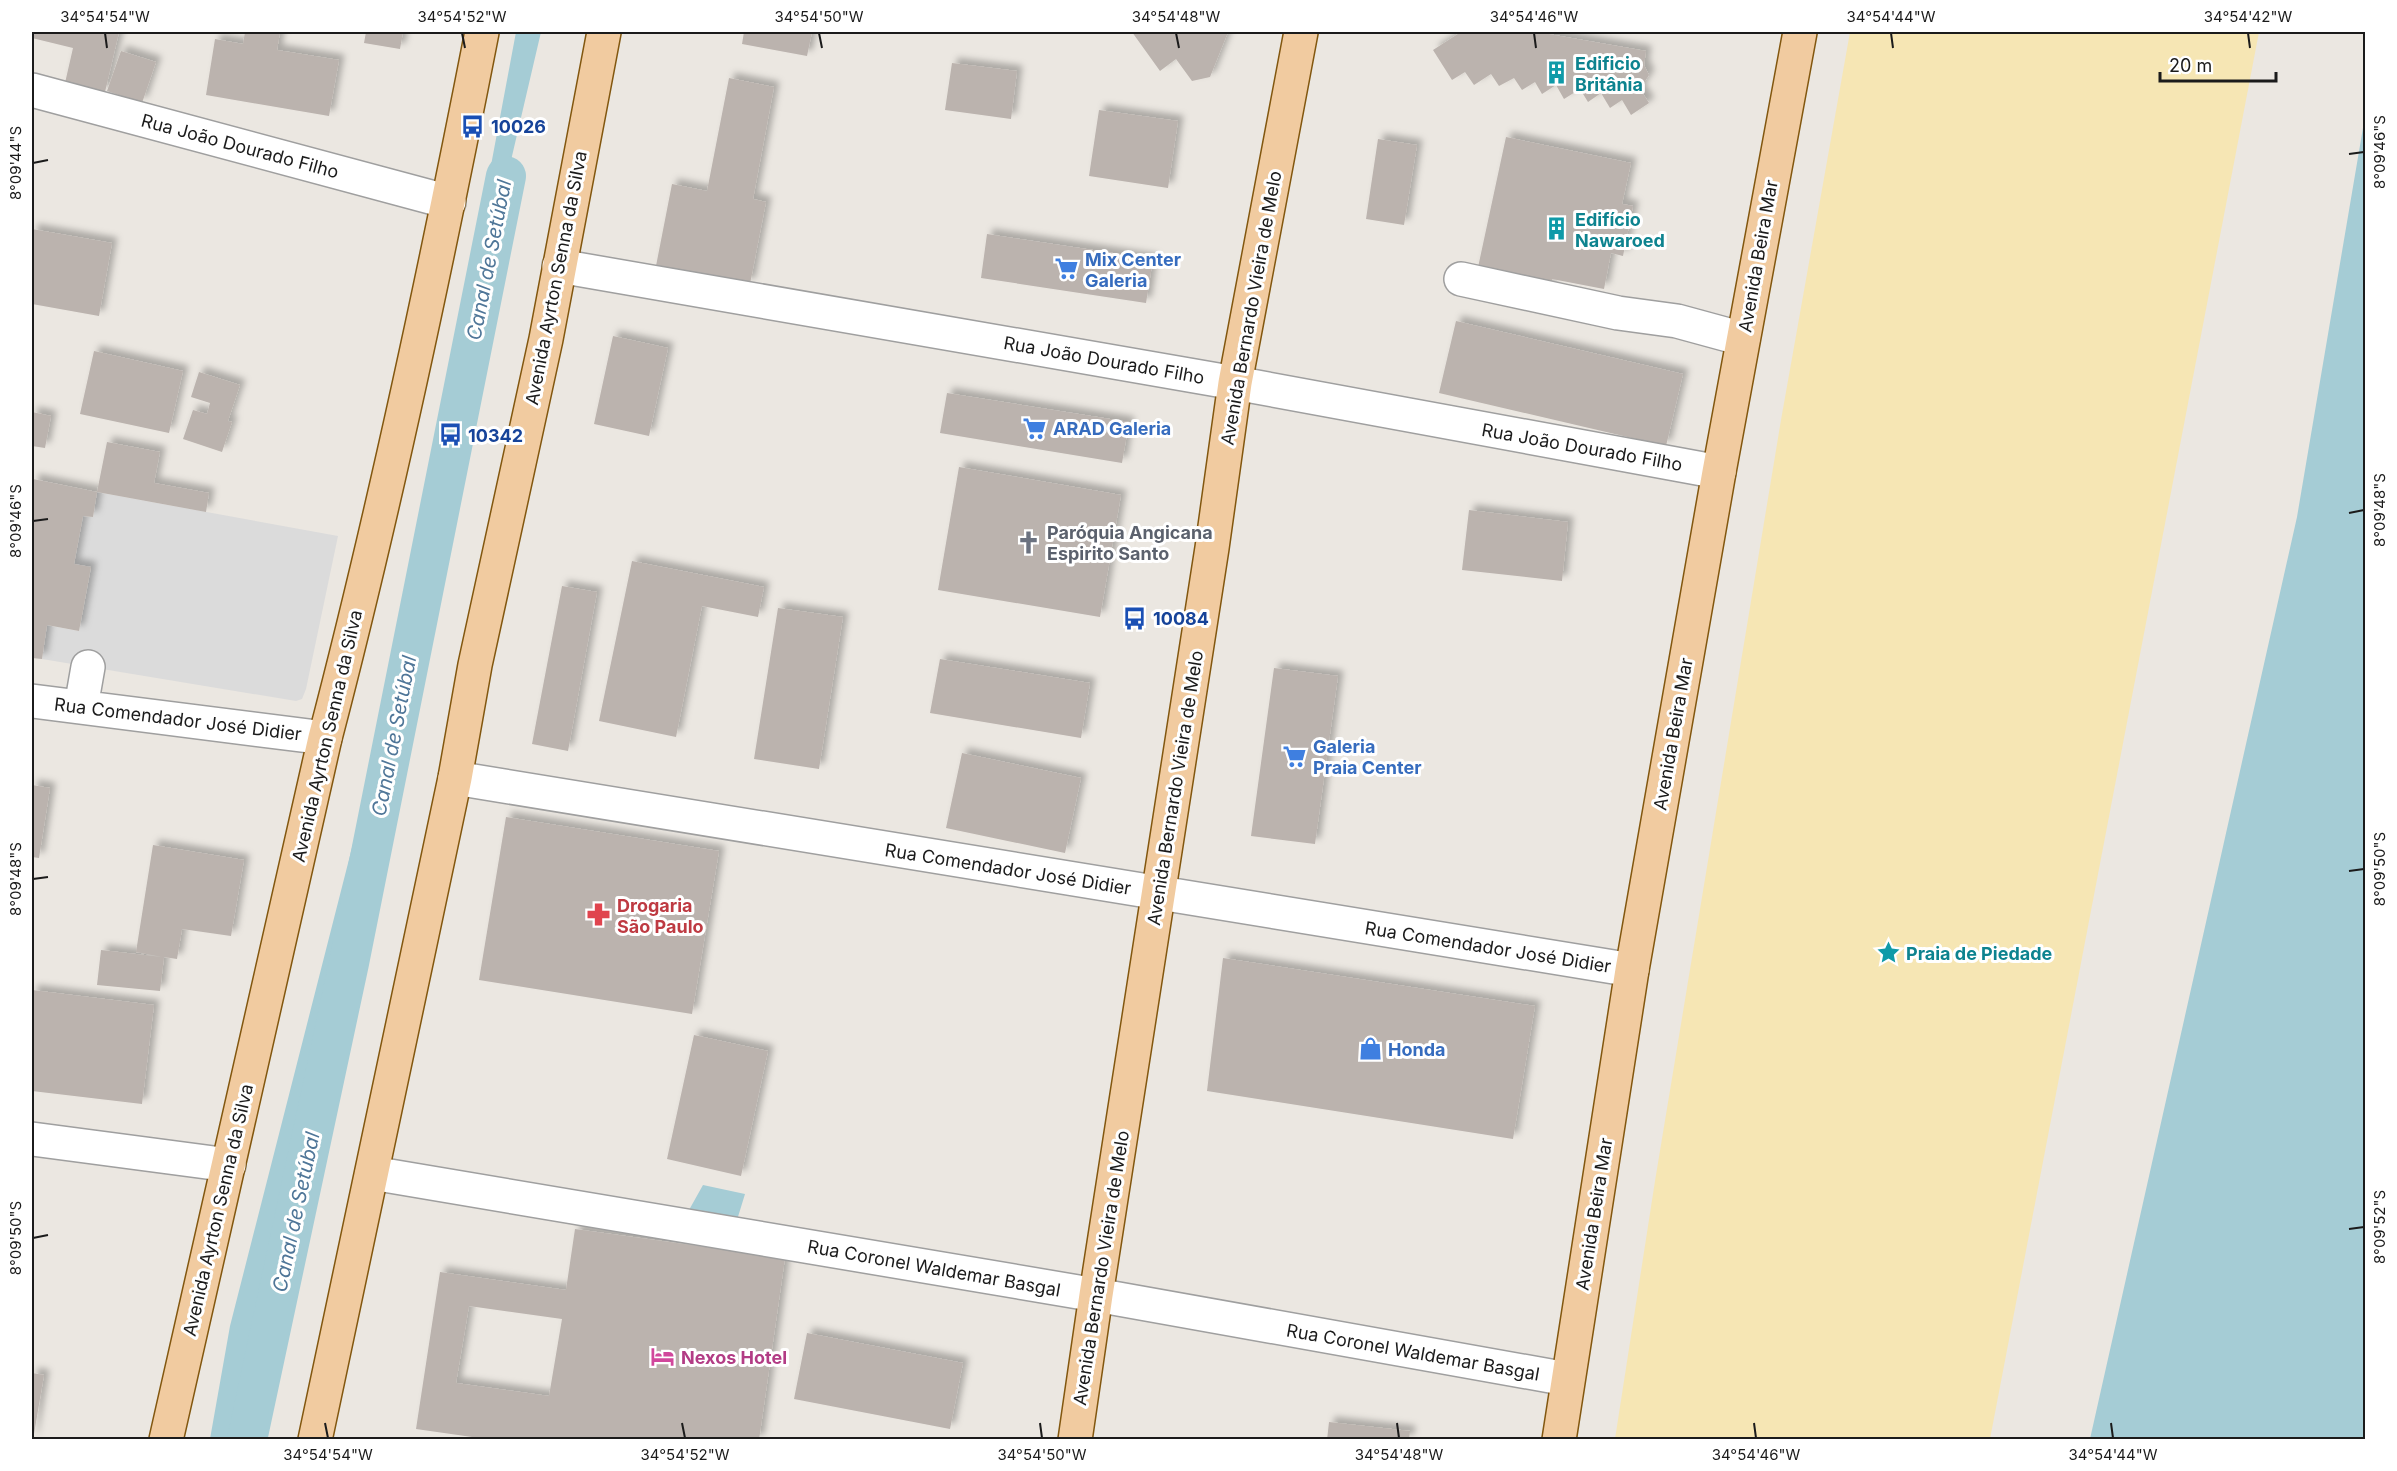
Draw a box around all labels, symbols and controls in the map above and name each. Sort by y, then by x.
text: 34°54'54"W [60,7,150,26]
text: 34°54'52"W [418,7,507,26]
text: 34°54'50"W [774,7,864,26]
text: 34°54'48"W [1132,7,1221,26]
text: 34°54'46"W [1490,7,1579,26]
text: 34°54'44"W [1846,7,1936,26]
text: 34°54'42"W [2204,7,2292,26]
scale bar [2160,45,2276,83]
place label: Edificio Britânia [1575,53,1643,95]
text: 20 m [2169,55,2212,76]
building icon: Edificio Britânia [1544,60,1570,86]
street label: Rua João Dourado Filho [139,110,341,182]
bus stop icon: 10026 [460,113,486,139]
text: 8°09'46"S [2370,115,2389,189]
place label: 10026 [491,116,546,137]
text: 8°09'44"S [6,126,25,200]
street label: Avenida Ayrton Senna da Silva [521,149,591,407]
street label: Avenida Bernardo Vieira de Melo [1217,169,1285,447]
water label: Canal de Setúbal [462,178,516,342]
street label: Avenida Beira Mar [1734,178,1782,334]
place label: Edifício Nawaroed [1575,209,1665,251]
building icon: Edifício Nawaroed [1544,216,1570,242]
place label: Mix Center Galeria [1085,249,1181,291]
supermarket icon: Mix Center Galeria [1054,256,1080,282]
street label: Rua João Dourado Filho [1002,332,1206,388]
supermarket icon: ARAD Galeria [1022,415,1048,441]
place label: ARAD Galeria [1053,418,1171,439]
street label: Rua João Dourado Filho [1480,419,1684,475]
bus stop icon: 10342 [437,422,463,448]
place label: 10342 [468,425,523,446]
text: 8°09'48"S [2370,473,2389,547]
text: 8°09'46"S [6,484,25,558]
place label: Paróquia Angicana Espirito Santo [1047,522,1213,564]
church icon: Paróquia Angicana Espirito Santo [1016,529,1042,555]
bus stop icon: 10084 [1122,605,1148,631]
street label: Avenida Ayrton Senna da Silva [288,608,366,864]
place label: 10084 [1153,608,1209,629]
street label: Avenida Bernardo Vieira de Melo [1143,649,1207,927]
water label: Canal de Setúbal [367,654,421,818]
street label: Avenida Beira Mar [1649,656,1697,812]
street label: Rua Comendador José Didier [53,693,303,745]
place label: Galeria Praia Center [1313,736,1422,778]
supermarket icon: Galeria Praia Center [1282,743,1308,769]
text: 8°09'50"S [2370,832,2389,906]
street label: Rua Comendador José Didier [883,839,1133,899]
text: 8°09'48"S [6,842,25,916]
place label: Drogaria São Paulo [617,895,704,937]
pharmacy icon: Drogaria São Paulo [586,902,612,928]
street label: Rua Comendador José Didier [1363,917,1613,977]
place icon: Praia de Piedade [1875,940,1901,966]
place label: Praia de Piedade [1906,943,2053,964]
shop icon: Honda [1357,1036,1383,1062]
place label: Honda [1388,1039,1446,1060]
street label: Avenida Ayrton Senna da Silva [179,1082,257,1338]
street label: Avenida Bernardo Vieira de Melo [1069,1129,1133,1407]
water label: Canal de Setúbal [267,1130,325,1294]
street label: Avenida Beira Mar [1572,1136,1616,1292]
text: 8°09'52"S [2370,1190,2389,1264]
text: 8°09'50"S [6,1201,25,1275]
street label: Rua Coronel Waldemar Basgal [806,1235,1062,1301]
street label: Rua Coronel Waldemar Basgal [1285,1319,1541,1385]
hotel icon: Nexos Hotel [650,1344,676,1370]
place label: Nexos Hotel [681,1347,787,1368]
text: 34°54'54"W [283,1445,373,1464]
text: 34°54'52"W [641,1445,730,1464]
text: 34°54'50"W [997,1445,1087,1464]
text: 34°54'48"W [1355,1445,1444,1464]
text: 34°54'46"W [1712,1445,1801,1464]
text: 34°54'44"W [2068,1445,2158,1464]

